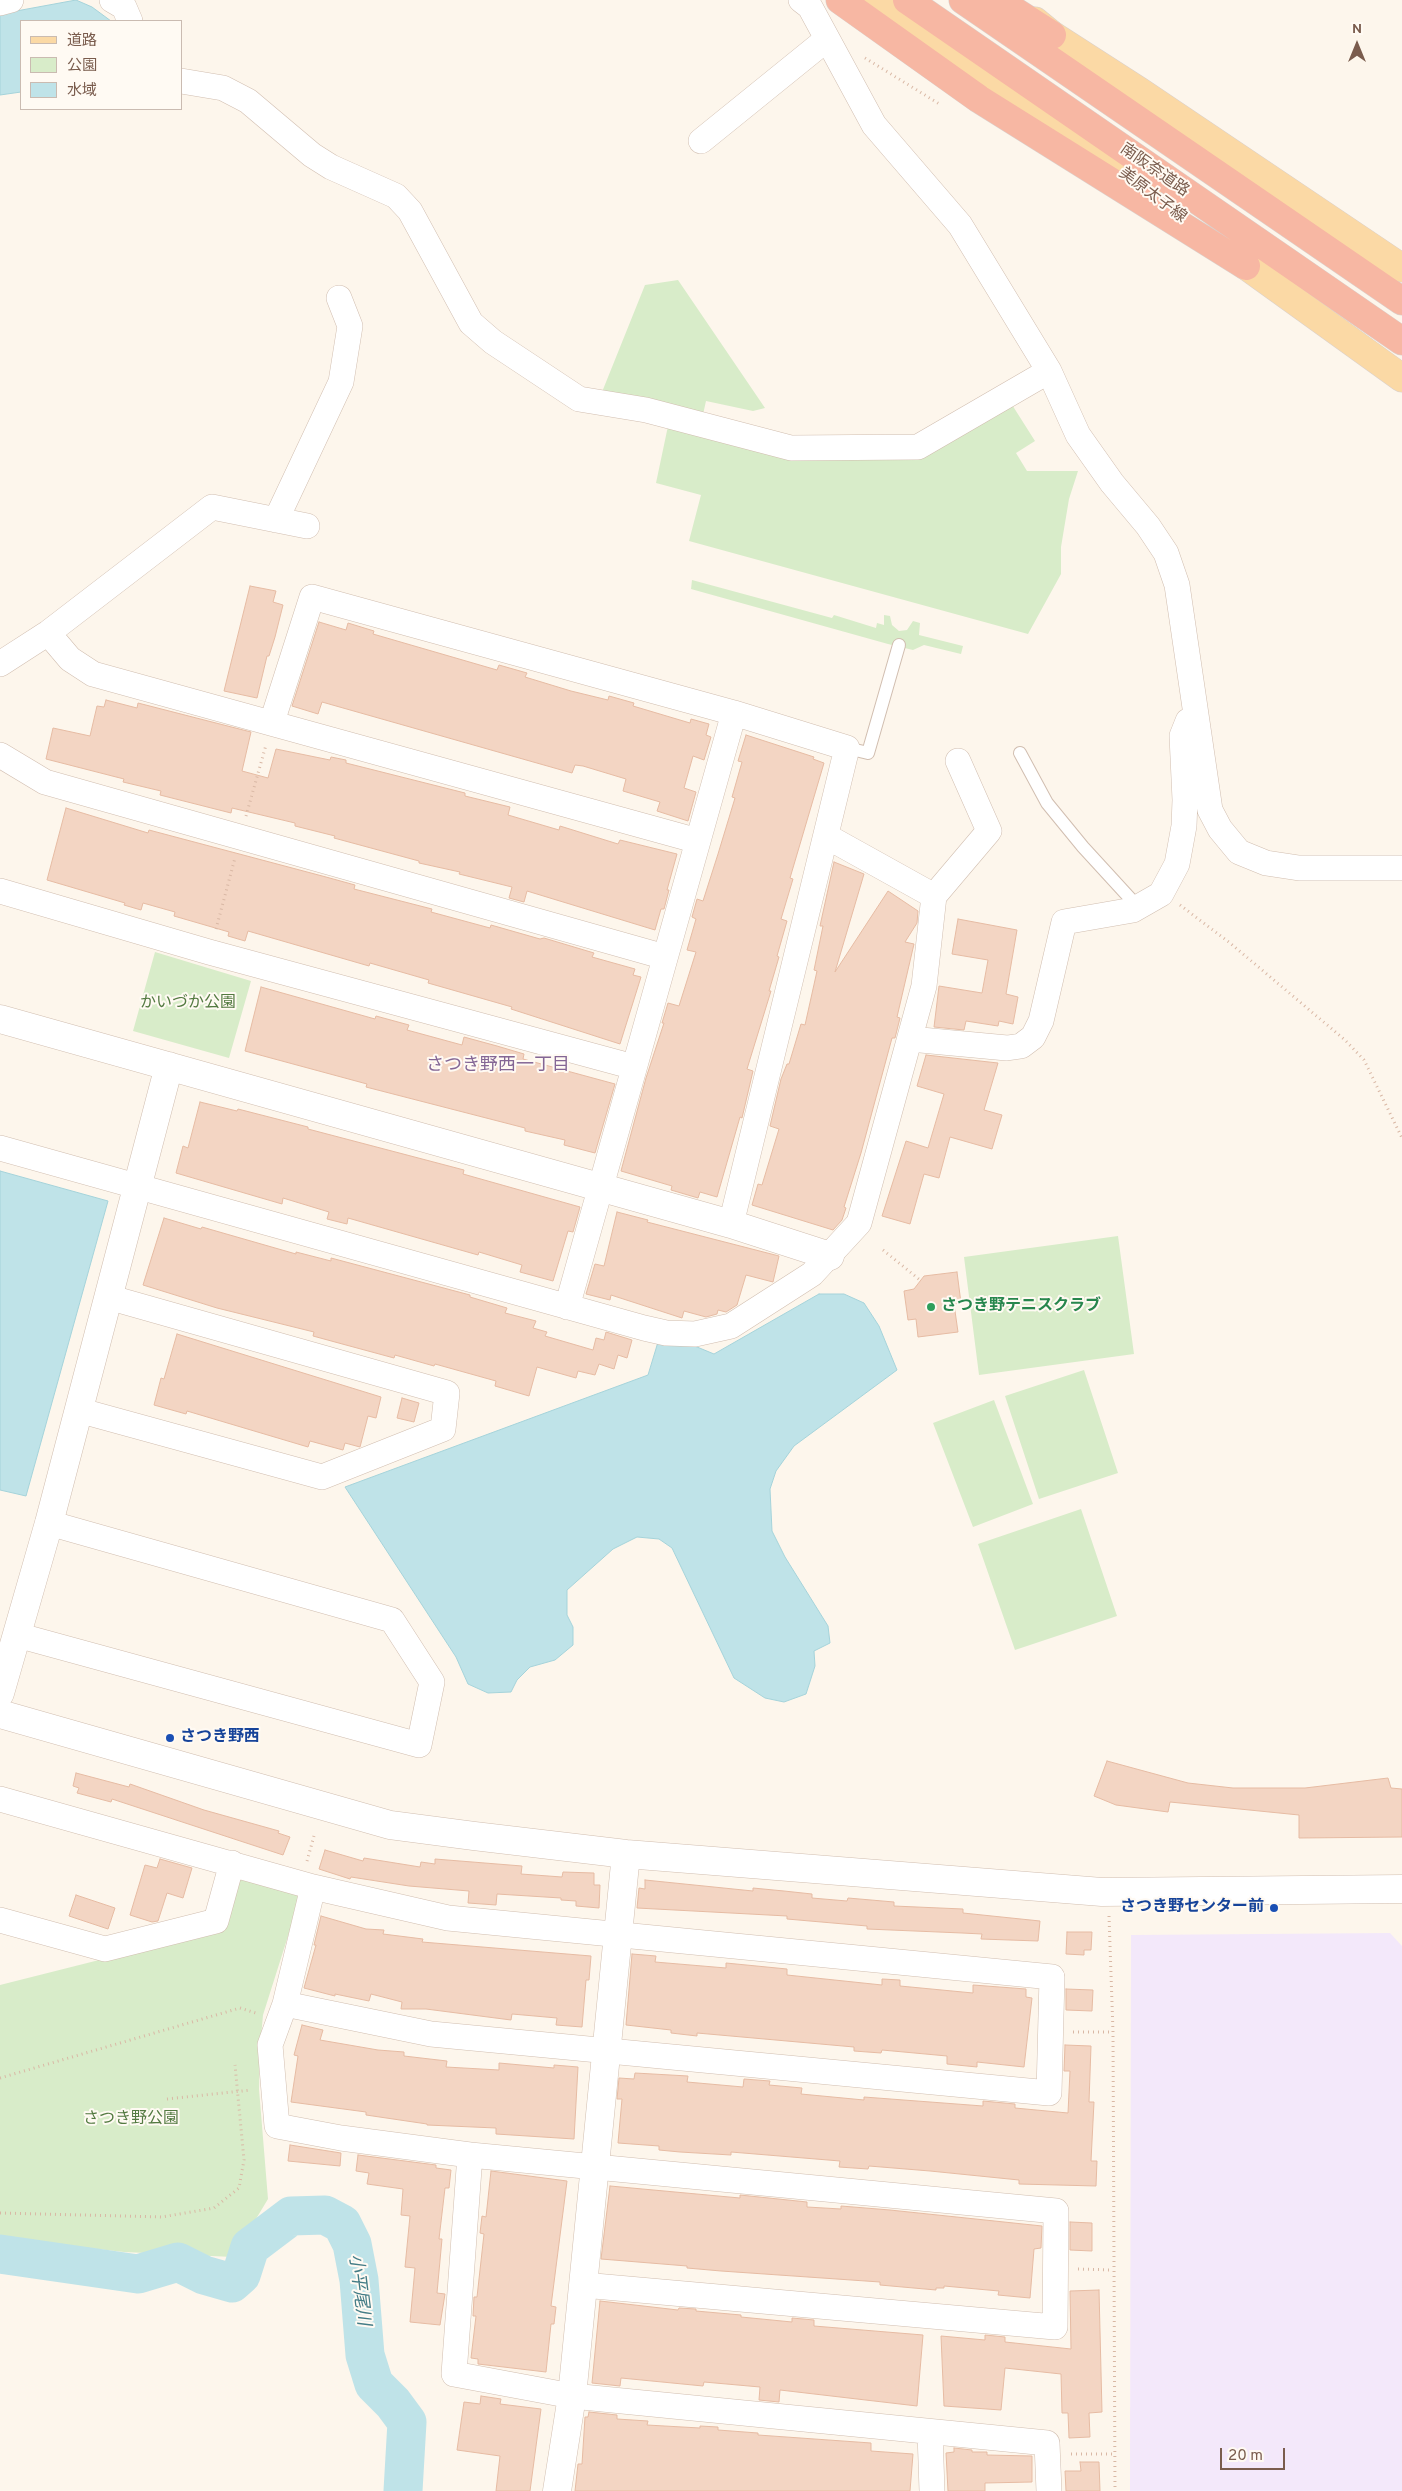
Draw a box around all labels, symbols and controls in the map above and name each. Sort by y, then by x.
legend [20,20,182,110]
north arrow [1332,20,1382,70]
text: N [1352,21,1362,38]
text: 道路 [67,32,97,51]
text: 公園 [67,57,97,76]
text: 水域 [67,82,97,101]
street label: 南阪奈道路 [1116,140,1192,202]
street label: 美原太子線 [1114,164,1190,228]
park label: かいづか公園 [140,994,236,1014]
district label: さつき野西一丁目 [426,1055,570,1077]
place label: さつき野テニスクラブ [941,1297,1101,1317]
marker: さつき野テニスクラブ [925,1301,937,1313]
place label: さつき野西 [180,1728,260,1748]
marker: さつき野西 [164,1732,176,1744]
place label: さつき野センター前 [1120,1898,1264,1918]
marker: さつき野センター前 [1268,1902,1280,1914]
park label: さつき野公園 [83,2110,179,2130]
water label: 小平尾川 [343,2253,373,2327]
scale bar [1222,2438,1287,2470]
text: 20 m [1228,2447,1263,2466]

